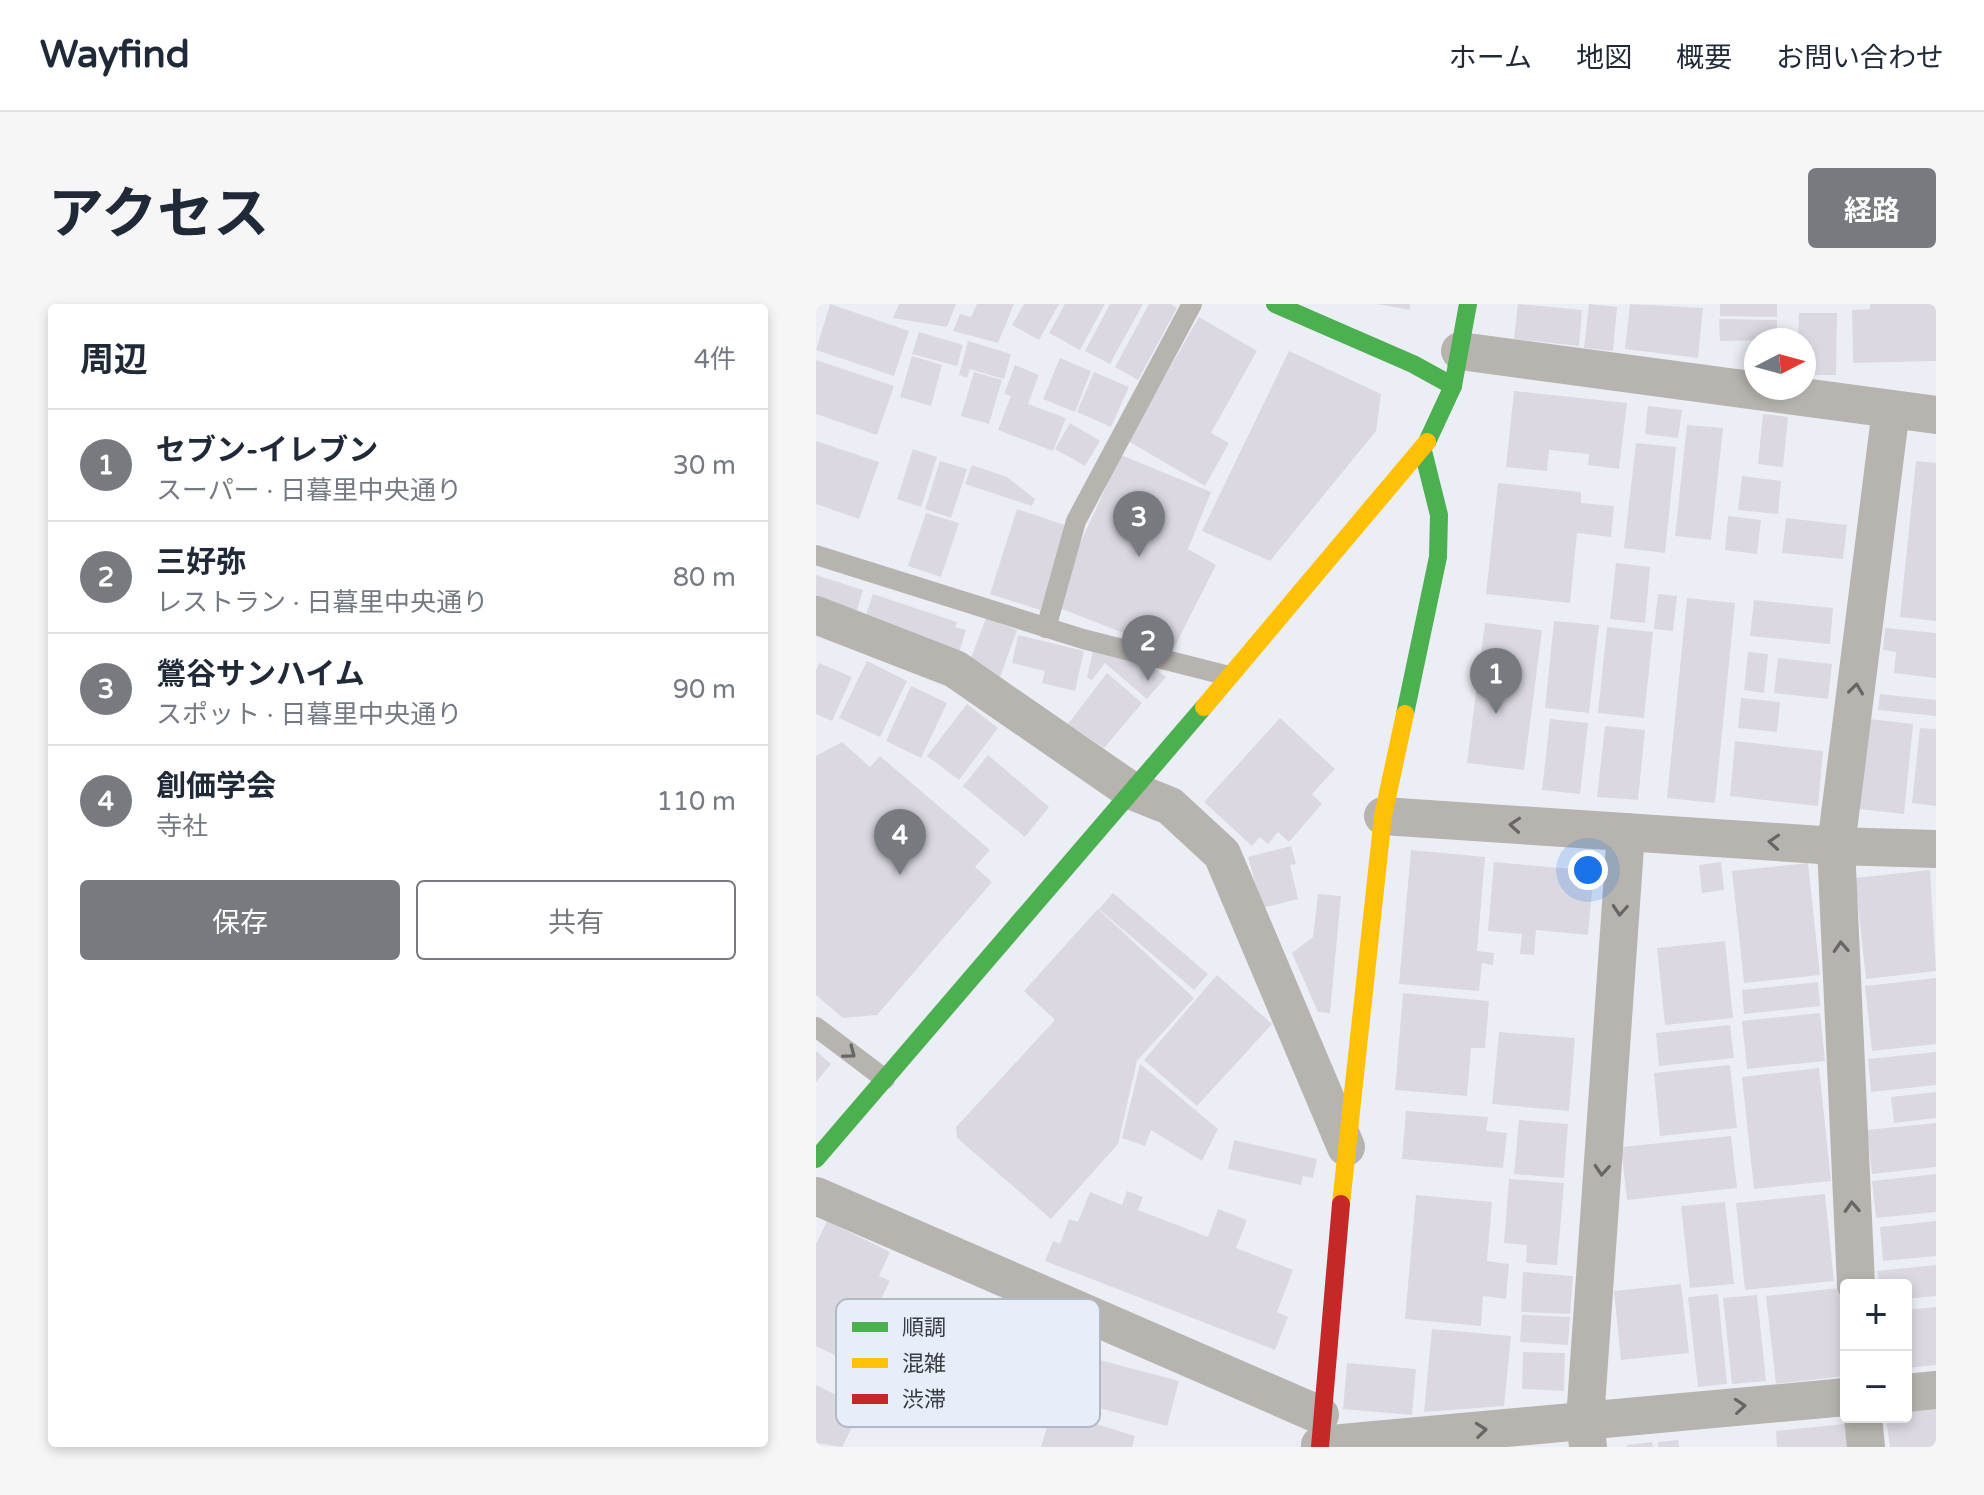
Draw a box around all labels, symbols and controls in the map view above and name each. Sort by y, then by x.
text: Wayfind [40,32,190,78]
text: ホーム [1449,41,1532,75]
text: 地図 [1576,41,1632,75]
text: 概要 [1676,41,1732,75]
text: お問い合わせ [1776,41,1944,75]
button: 経路 [1808,168,1936,248]
text: アクセス [48,182,269,249]
north arrow [1744,328,1816,400]
text: 周辺 [80,340,148,381]
text: 4件 [694,344,736,375]
text: セブン-イレブン [156,432,378,469]
text: 1 [98,450,114,481]
text: 30 m [673,450,736,481]
text: スーパー · 日暮里中央通り [156,475,462,506]
pin: 3 [1113,491,1165,557]
text: 三好弥 [156,544,246,581]
text: 2 [98,562,114,593]
text: 80 m [673,562,736,593]
text: レストラン · 日暮里中央通り [156,587,488,618]
pin: 2 [1122,615,1174,681]
pin: 1 [1470,648,1522,714]
text: 鶯谷サンハイム [156,656,365,693]
text: 3 [98,674,114,705]
text: 90 m [673,674,736,705]
one-way arrow [1847,682,1864,695]
text: スポット · 日暮里中央通り [156,699,462,730]
text: 創価学会 [156,768,276,805]
text: 4 [98,786,114,817]
text: 110 m [656,786,736,817]
pin: 4 [874,809,926,875]
text: 寺社 [156,811,208,842]
one-way arrow [1508,817,1521,834]
one-way arrow [1767,834,1780,851]
your location [1568,850,1608,890]
button: 保存 [80,880,400,960]
button: 共有 [416,880,736,960]
one-way arrow [1612,904,1629,917]
one-way arrow [1832,940,1849,953]
one-way arrow [842,1043,856,1058]
one-way arrow [1594,1164,1611,1177]
one-way arrow [1844,1200,1861,1213]
map controls [1840,1279,1912,1423]
button: + [1840,1279,1912,1351]
legend [836,1299,1100,1427]
text: 順調 [902,1315,946,1341]
text: 混雑 [902,1351,946,1377]
button: − [1840,1351,1912,1423]
text: 渋滞 [902,1387,946,1413]
one-way arrow [1734,1398,1747,1415]
one-way arrow [1475,1421,1488,1438]

